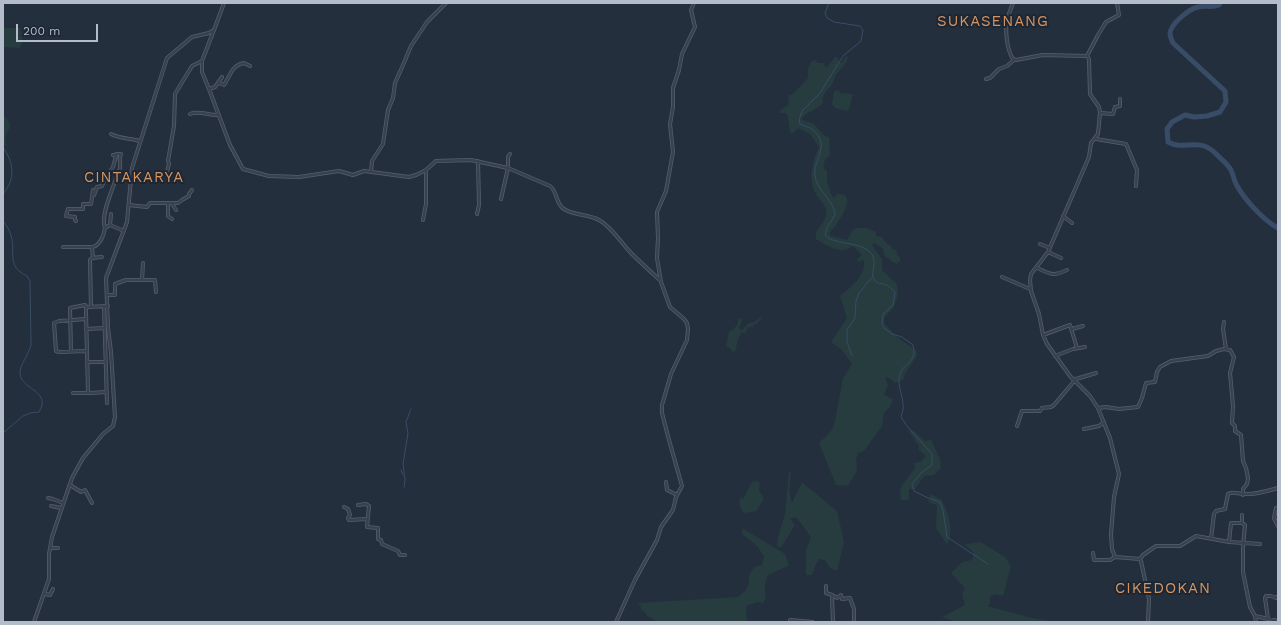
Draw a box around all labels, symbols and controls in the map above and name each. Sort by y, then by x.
district label: SUKASENANG [937,13,1049,31]
scale bar [18,16,100,42]
text: 200 m [23,24,60,38]
district label: CINTAKARYA [84,169,184,187]
district label: CIKEDOKAN [1115,580,1211,598]

